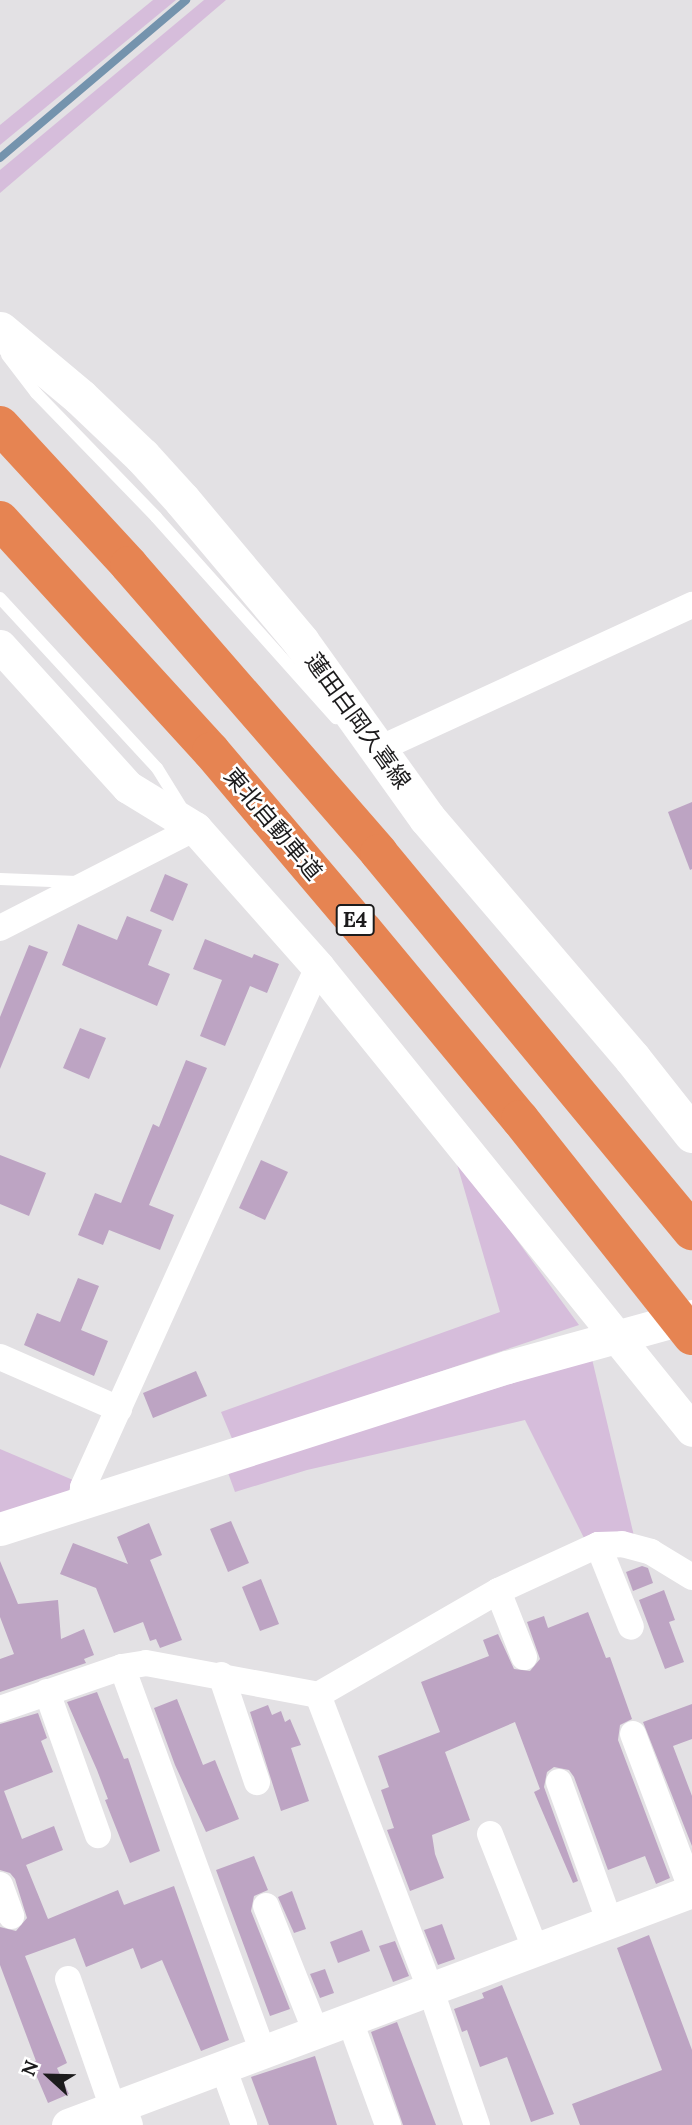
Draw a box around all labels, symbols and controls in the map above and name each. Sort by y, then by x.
street label: 蓮田白岡久喜線 [300,648,416,794]
street label: 東北自動車道 [218,762,328,886]
road number: E4 [334,902,376,937]
north arrow [14,2041,84,2111]
text: N [16,2057,43,2079]

